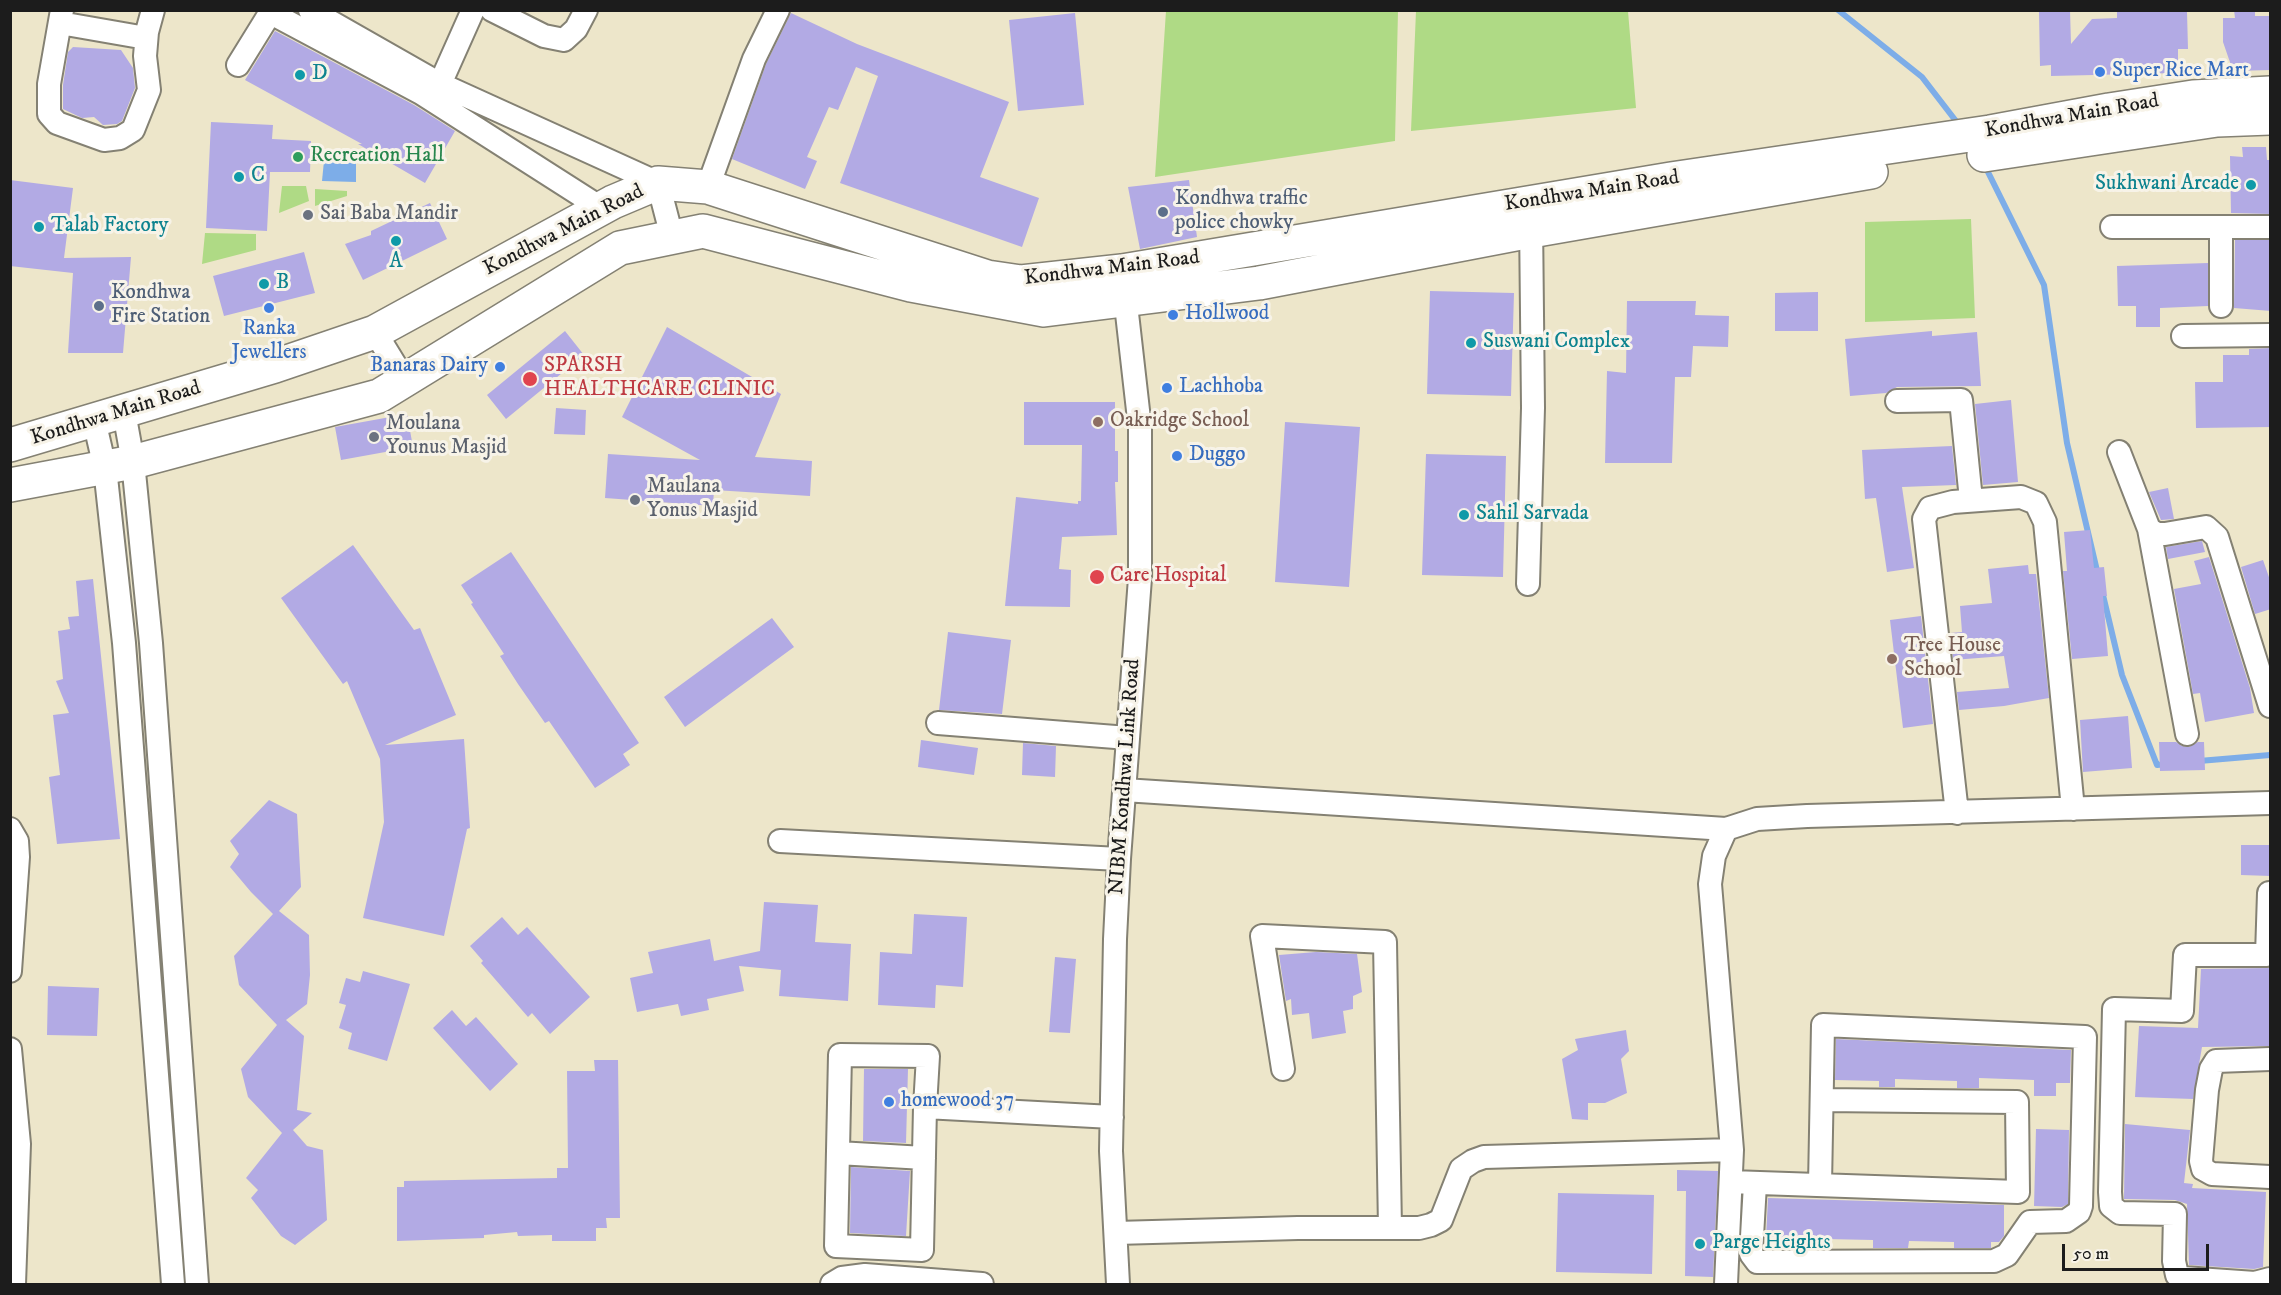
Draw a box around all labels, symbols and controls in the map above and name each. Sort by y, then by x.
place label: Super Rice Mart [2112,59,2249,85]
place label: D [312,62,328,88]
marker: Super Rice Mart [2093,65,2107,79]
marker: D [293,68,307,82]
street label: Kondhwa Main Road [1983,89,2161,145]
place label: Recreation Hall [310,144,444,170]
marker: Recreation Hall [291,150,305,164]
place label: C [251,164,265,190]
street label: Kondhwa Main Road [1503,166,1681,218]
marker: C [232,170,246,184]
place label: Sukhwani Arcade [2095,172,2239,198]
marker: Sukhwani Arcade [2244,178,2258,192]
street label: Kondhwa Main Road [480,180,648,282]
place label: Kondhwa traffic police chowky [1175,187,1308,237]
place label: Sai Baba Mandir [320,202,458,228]
marker: Kondhwa traffic police chowky [1156,205,1170,219]
marker: Sai Baba Mandir [301,208,315,222]
place label: Talab Factory [51,214,168,240]
marker: Talab Factory [32,220,46,234]
marker: A [389,234,403,248]
street label: Kondhwa Main Road [1023,246,1201,292]
place label: A [389,250,403,276]
place label: B [276,271,289,297]
marker: B [257,277,271,291]
place label: Kondhwa Fire Station [111,281,210,331]
marker: Kondhwa Fire Station [92,299,106,313]
marker: Ranka Jewellers [262,301,276,315]
place label: Hollwood [1185,302,1269,328]
marker: Hollwood [1166,308,1180,322]
place label: Ranka Jewellers [232,317,306,367]
place label: Suswani Complex [1483,330,1630,356]
marker: Suswani Complex [1464,336,1478,350]
place label: Banaras Dairy [370,354,488,380]
place label: SPARSH HEALTHCARE CLINIC [544,354,775,404]
marker: Banaras Dairy [493,360,507,374]
marker: SPARSH HEALTHCARE CLINIC [521,370,539,388]
place label: Lachhoba [1179,375,1263,401]
street label: Kondhwa Main Road [28,376,204,452]
marker: Lachhoba [1160,381,1174,395]
place label: Oakridge School [1110,409,1249,435]
place label: Moulana Younus Masjid [386,412,507,462]
marker: Oakridge School [1091,415,1105,429]
marker: Moulana Younus Masjid [367,430,381,444]
place label: Duggo [1189,443,1245,469]
marker: Duggo [1170,449,1184,463]
place label: Maulana Yonus Masjid [647,475,758,525]
marker: Maulana Yonus Masjid [628,493,642,507]
place label: Sahil Sarvada [1476,502,1589,528]
marker: Sahil Sarvada [1457,508,1471,522]
place label: Care Hospital [1110,564,1226,590]
marker: Care Hospital [1088,568,1106,586]
place label: Tree House School [1904,634,2001,684]
marker: Tree House School [1885,652,1899,666]
street label: NIBM Kondhwa Link Road [1105,658,1147,896]
place label: homewood 37 [901,1089,1014,1115]
marker: homewood 37 [882,1095,896,1109]
place label: Parge Heights [1712,1231,1831,1257]
scale bar [2065,1232,2212,1270]
marker: Parge Heights [1693,1237,1707,1251]
text: 50 m [2073,1243,2109,1265]

